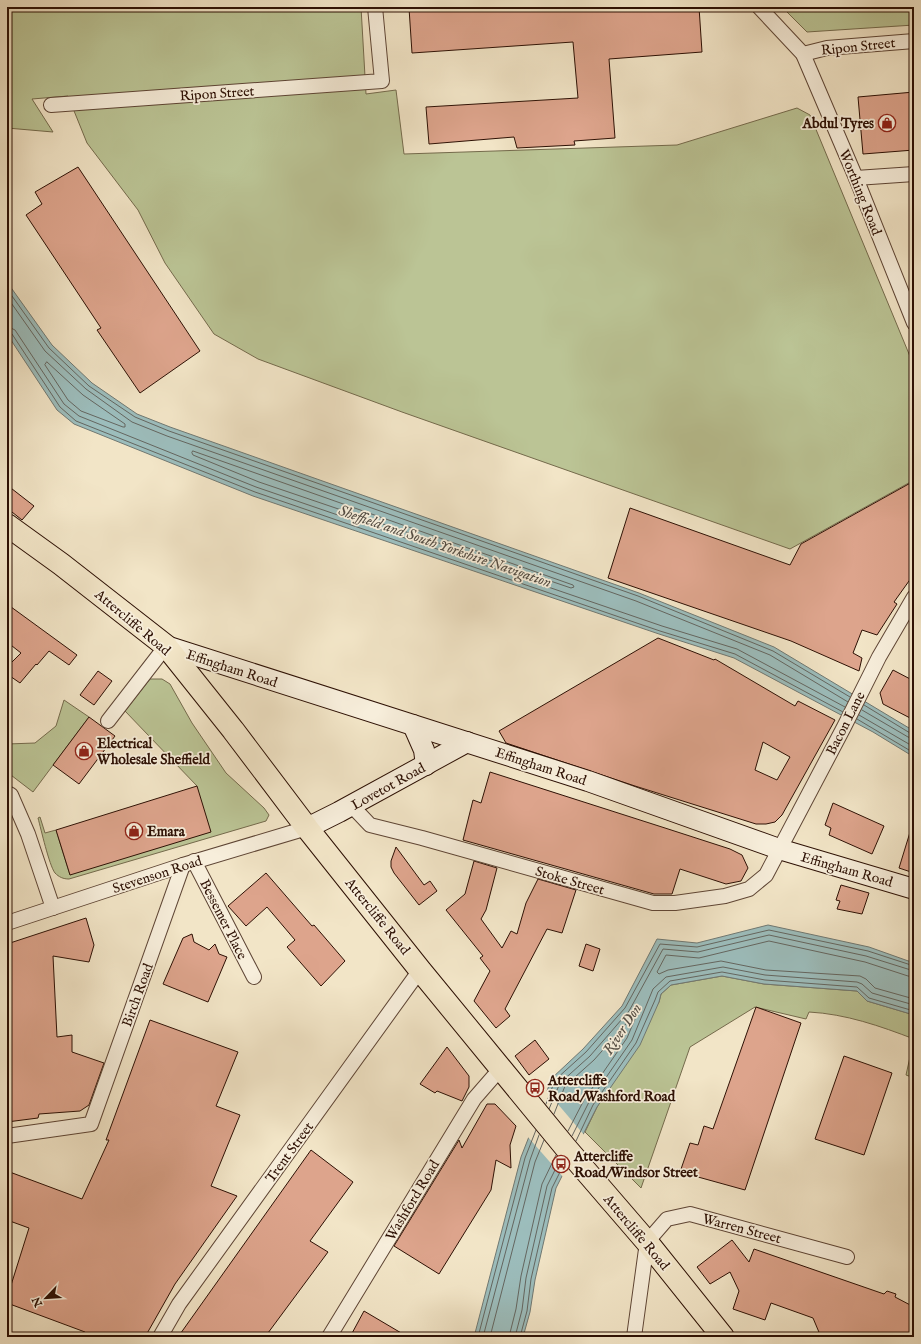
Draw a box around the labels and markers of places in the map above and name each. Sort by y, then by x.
shop icon: Abdul Tyres [877,113,897,133]
place label: Abdul Tyres [802,115,874,133]
place label: Electrical Wholesale Sheffield [96,735,210,769]
shop icon: Electrical Wholesale Sheffield [74,741,94,761]
shop icon: Emara [124,821,144,841]
place label: Emara [147,823,186,841]
place label: Attercliffe Road/Washford Road [547,1072,676,1106]
bus stop icon: Attercliffe Road/Washford Road [525,1078,545,1098]
place label: Attercliffe Road/Windsor Street [573,1148,698,1182]
bus stop icon: Attercliffe Road/Windsor Street [551,1154,571,1174]

